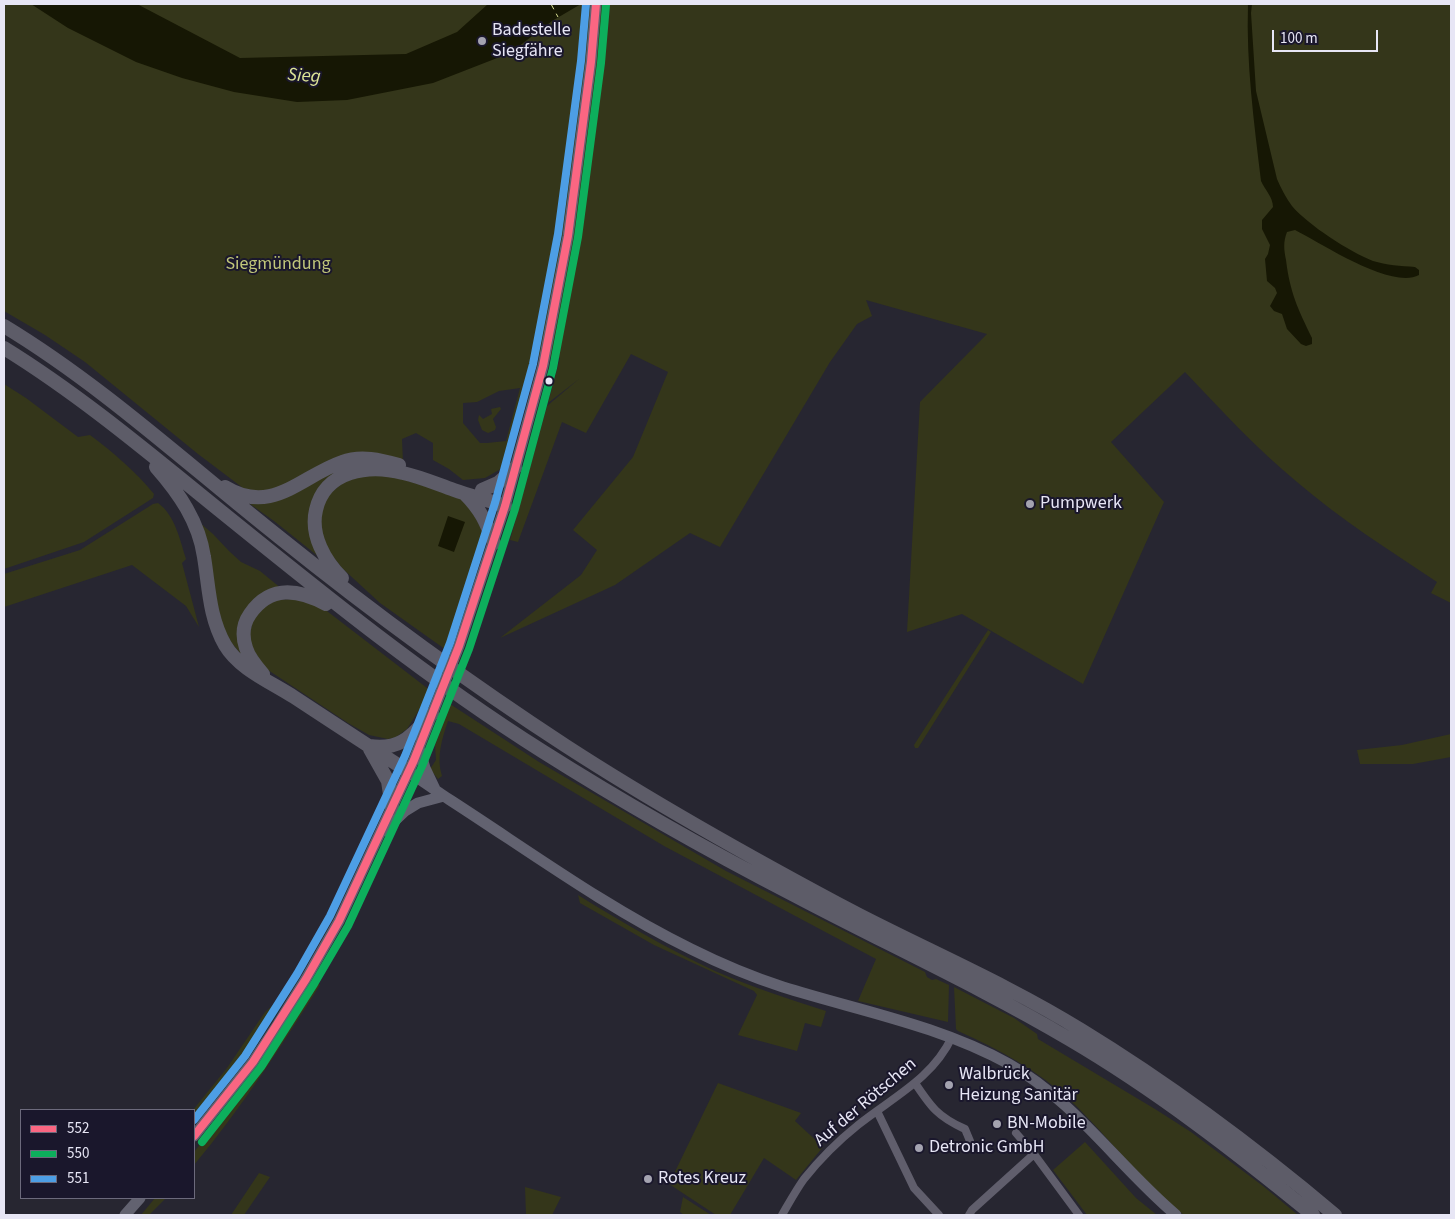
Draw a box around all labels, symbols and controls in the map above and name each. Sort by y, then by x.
place label: Badestelle Siegfähre [492,20,571,62]
scale bar [1275,20,1381,52]
text: 100 m [1280,28,1318,49]
marker: Badestelle Siegfähre [476,35,488,47]
water label: Sieg [287,64,321,90]
park label: Siegmündung [225,254,331,276]
unlabelled marker [544,376,554,386]
place label: Pumpwerk [1040,493,1122,515]
marker: Pumpwerk [1024,498,1036,510]
street label: Auf der Rötschen [810,1054,922,1152]
place label: Walbrück Heizung Sanitär [959,1064,1078,1106]
marker: Walbrück Heizung Sanitär [943,1079,955,1091]
legend [20,1109,195,1199]
place label: BN-Mobile [1007,1113,1086,1135]
text: 552 [67,1118,89,1139]
marker: BN-Mobile [991,1118,1003,1130]
place label: Detronic GmbH [929,1137,1045,1159]
marker: Detronic GmbH [913,1142,925,1154]
text: 550 [67,1143,89,1164]
text: 551 [67,1168,89,1189]
place label: Rotes Kreuz [658,1168,746,1190]
marker: Rotes Kreuz [642,1173,654,1185]

